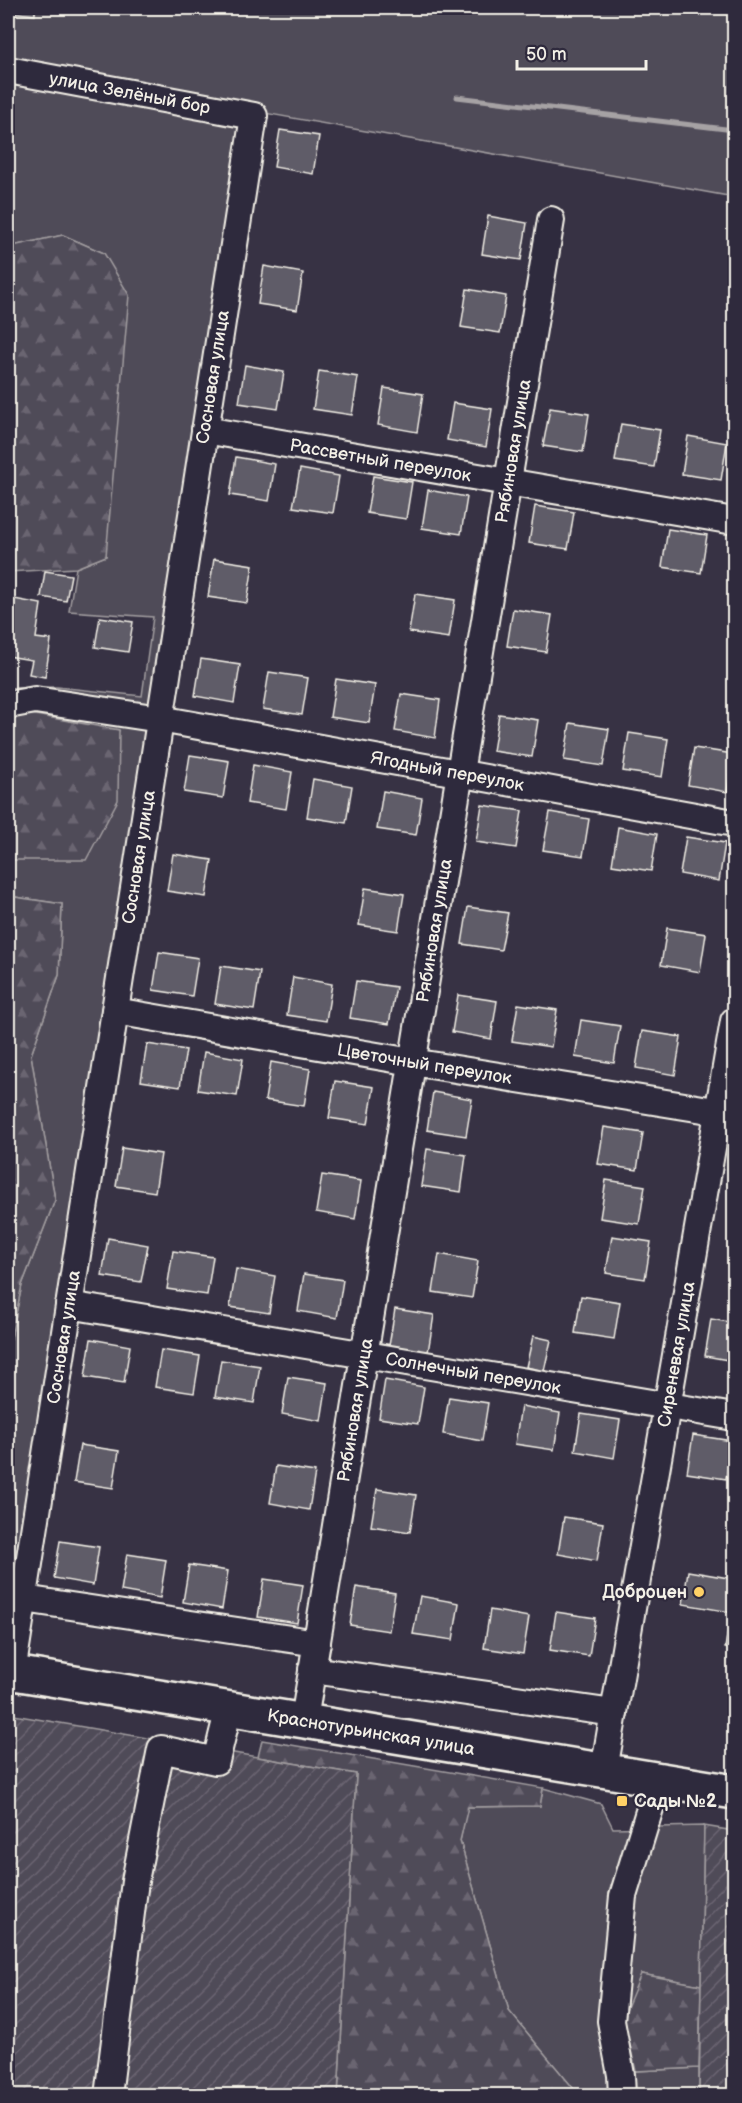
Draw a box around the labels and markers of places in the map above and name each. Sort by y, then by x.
place label: Доброцен [602,1582,687,1603]
marker: Доброцен [692,1585,706,1599]
place label: Сады №2 [634,1791,717,1812]
marker: Сады №2 [615,1794,629,1808]

